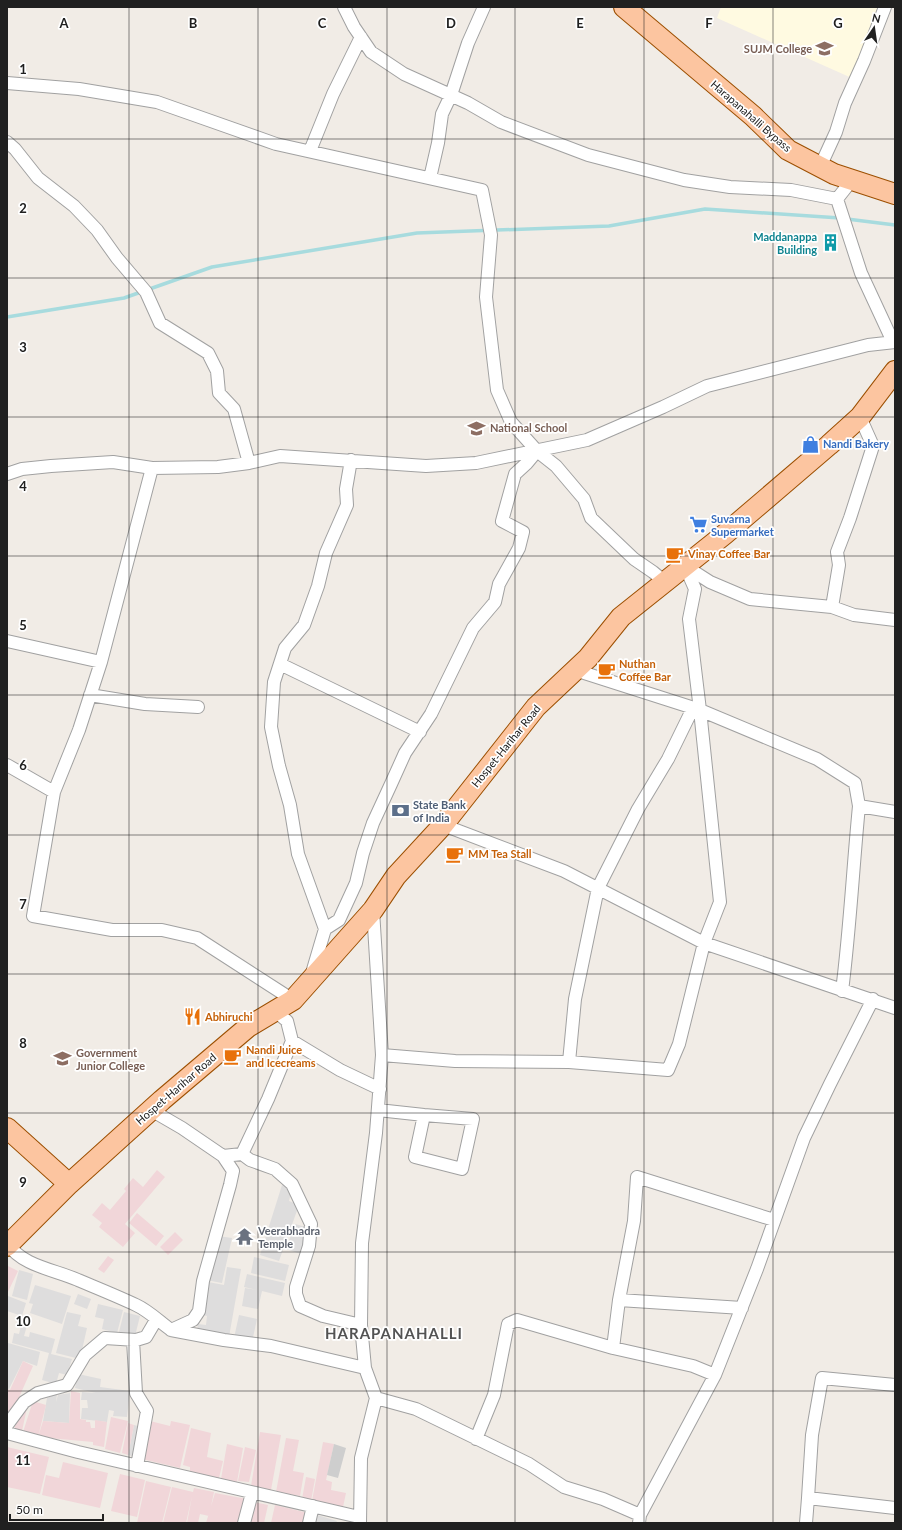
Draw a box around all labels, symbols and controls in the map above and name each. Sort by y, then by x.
north arrow [854,8,894,48]
text: N [871,10,882,25]
text: A [58,15,69,31]
text: B [189,15,198,31]
text: C [318,15,327,31]
text: D [446,15,456,31]
text: E [576,15,584,31]
text: F [705,15,713,31]
text: G [833,15,843,31]
school or university icon: SUJM College [815,39,835,59]
place label: SUJM College [744,42,812,55]
text: 1 [19,61,27,77]
street label: Harapanahalli Bypass [708,77,794,154]
text: 2 [19,200,27,216]
place label: Maddanappa Building [753,230,817,256]
building icon: Maddanappa Building [820,233,840,253]
text: 3 [19,339,27,355]
school or university icon: National School [467,418,487,438]
place label: National School [490,421,568,434]
shop icon: Nandi Bakery [800,434,820,454]
place label: Nandi Bakery [823,437,889,450]
text: 4 [19,478,27,494]
place label: Suvarna Supermarket [711,512,775,538]
supermarket icon: Suvarna Supermarket [688,515,708,535]
cafe icon: Vinay Coffee Bar [665,544,685,564]
place label: Vinay Coffee Bar [687,547,771,560]
text: 5 [19,617,27,633]
place label: Nuthan Coffee Bar [619,657,672,683]
cafe icon: Nuthan Coffee Bar [596,660,616,680]
street label: Hospet-Harihar Road [468,702,543,789]
text: 6 [19,757,27,773]
place label: State Bank of India [413,798,466,824]
bank icon: State Bank of India [390,801,410,821]
cafe icon: MM Tea Stall [445,844,465,864]
place label: MM Tea Stall [468,847,532,860]
text: 7 [19,896,27,912]
restaurant icon: Abhiruchi [182,1007,202,1027]
place label: Abhiruchi [204,1010,253,1023]
text: 8 [19,1035,27,1051]
place label: Nandi Juice and Icecreams [246,1043,316,1069]
place label: Government Junior College [76,1046,145,1072]
cafe icon: Nandi Juice and Icecreams [223,1046,243,1066]
school or university icon: Government Junior College [53,1049,73,1069]
street label: Hospet-Harihar Road [133,1050,218,1127]
text: 9 [19,1174,27,1190]
place label: Veerabhadra Temple [257,1224,320,1250]
temple icon: Veerabhadra Temple [235,1227,255,1247]
text: 10 [15,1313,31,1329]
district label: HARAPANAHALLI [325,1324,463,1342]
text: 11 [15,1452,31,1468]
scale bar [10,1496,103,1522]
text: 50 m [16,1502,43,1517]

